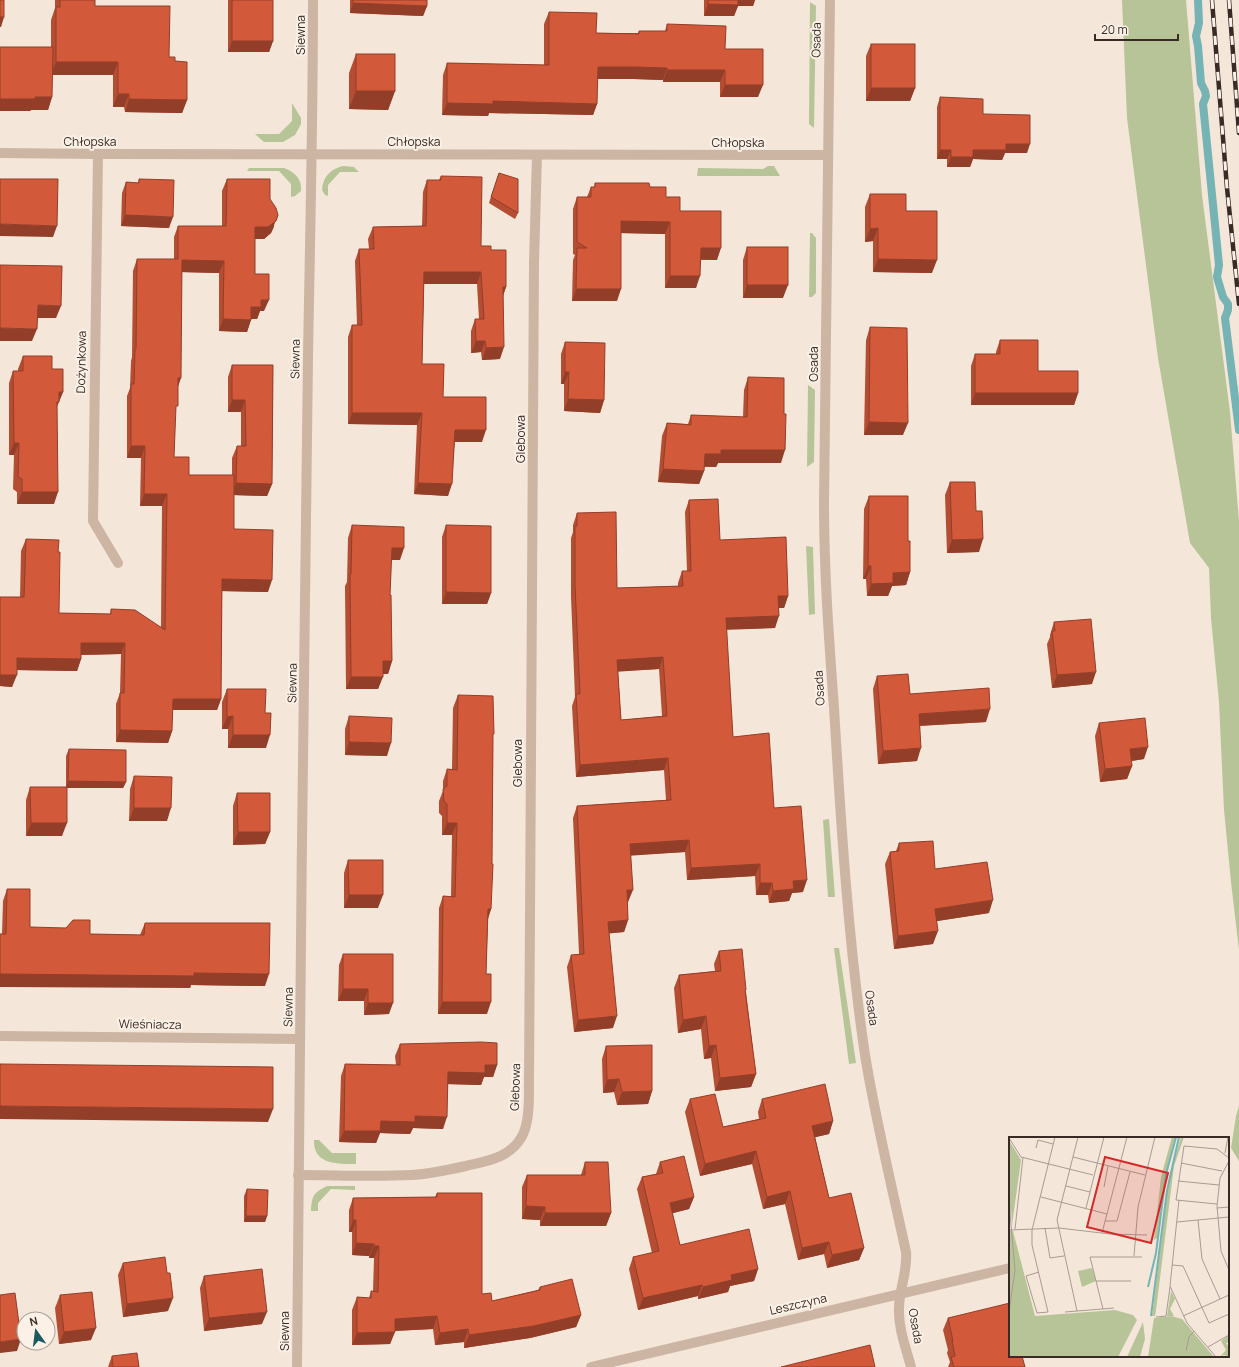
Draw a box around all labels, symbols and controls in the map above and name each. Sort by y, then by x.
street label: Siewna [292,15,309,55]
scale bar [1095,16,1178,42]
text: 20 m [1101,21,1128,38]
street label: Osada [807,22,825,58]
street label: Chłopska [63,133,117,150]
street label: Chłopska [387,133,441,150]
street label: Chłopska [711,134,765,151]
street label: Dożynkowa [72,330,90,394]
street label: Siewna [286,339,304,379]
street label: Osada [805,346,822,382]
street label: Glebowa [512,415,529,463]
street label: Siewna [283,663,301,703]
street label: Osada [810,670,828,706]
street label: Glebowa [509,739,526,787]
street label: Siewna [279,987,297,1027]
street label: Osada [861,989,883,1027]
street label: Wieśniacza [118,1015,182,1033]
street label: Glebowa [506,1063,524,1111]
inset map [1009,1137,1229,1357]
street label: Leszczyna [768,1289,828,1319]
street label: Osada [905,1307,927,1345]
north arrow [16,1311,56,1351]
street label: Siewna [276,1311,293,1351]
text: N [28,1313,39,1329]

